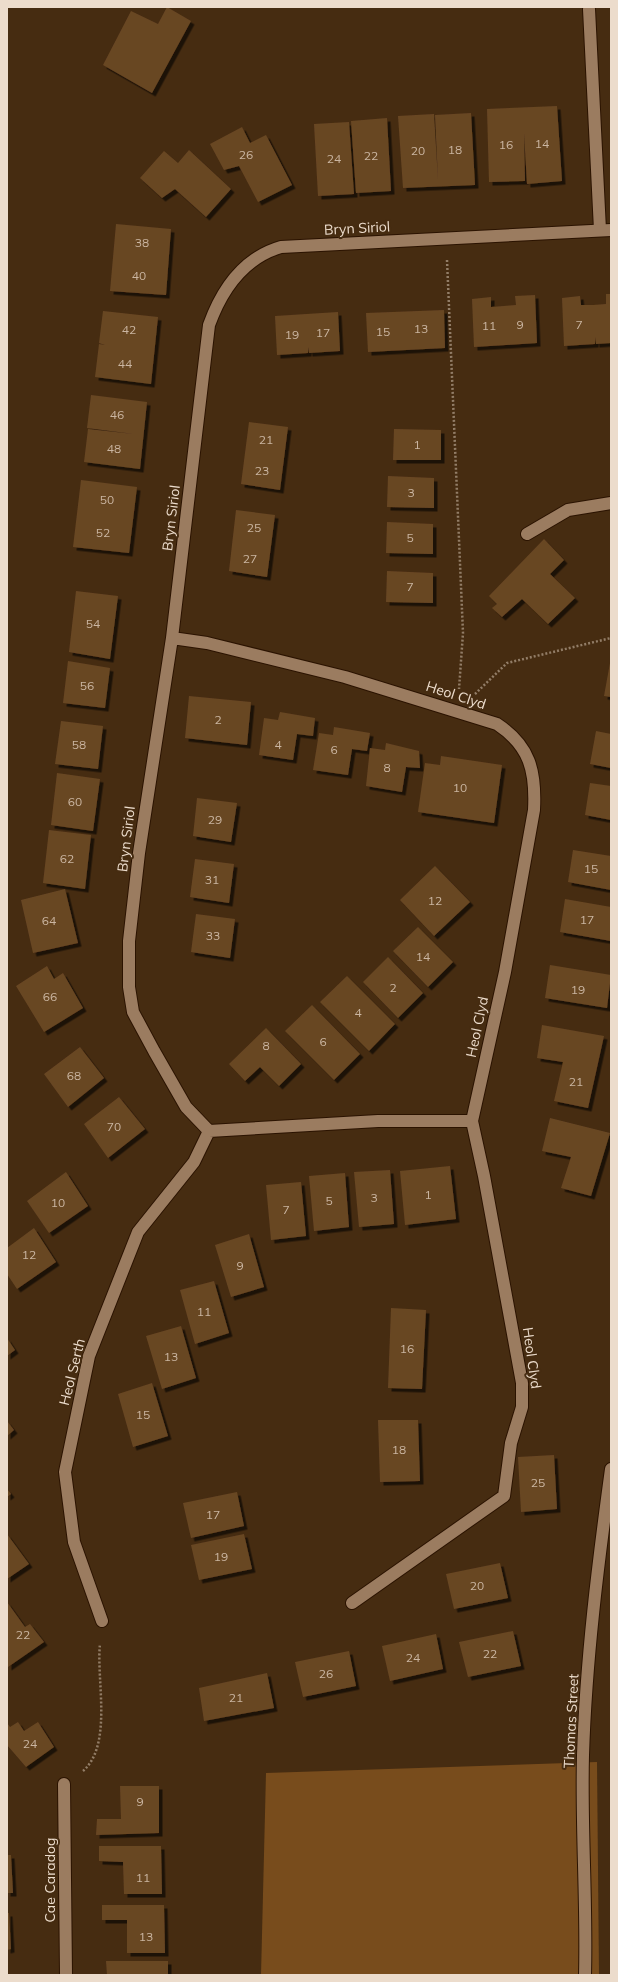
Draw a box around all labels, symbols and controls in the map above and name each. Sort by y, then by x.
house number: 14 [535,136,549,151]
house number: 16 [499,137,513,152]
house number: 18 [448,142,462,157]
house number: 20 [411,143,425,158]
house number: 26 [239,147,253,162]
house number: 22 [364,148,378,163]
house number: 24 [327,151,341,166]
street label: Bryn Siriol [324,217,390,239]
house number: 38 [135,235,149,250]
house number: 40 [132,268,146,283]
house number: 9 [516,317,524,332]
house number: 7 [575,317,583,332]
house number: 11 [482,318,496,333]
house number: 13 [414,321,428,336]
house number: 42 [122,322,136,337]
house number: 15 [376,324,390,339]
house number: 17 [316,325,330,340]
house number: 19 [285,327,299,342]
house number: 44 [118,356,132,371]
house number: 46 [110,407,124,422]
house number: 21 [259,432,273,447]
house number: 1 [413,437,421,452]
house number: 48 [107,441,121,456]
house number: 23 [255,463,269,478]
street label: Bryn Siriol [158,484,184,552]
house number: 3 [407,485,415,500]
house number: 50 [100,492,114,507]
house number: 25 [247,520,261,535]
house number: 52 [96,525,110,540]
house number: 5 [406,530,414,545]
house number: 27 [243,551,257,566]
house number: 7 [406,579,414,594]
house number: 54 [86,616,100,631]
street label: Heol Clyd [424,677,488,713]
house number: 56 [80,678,94,693]
house number: 2 [214,712,222,727]
house number: 58 [72,737,86,752]
house number: 4 [274,737,282,752]
house number: 6 [330,742,338,757]
house number: 8 [383,760,391,775]
house number: 10 [453,780,467,795]
house number: 60 [68,794,82,809]
street label: Bryn Siriol [113,805,139,873]
house number: 29 [208,812,222,827]
house number: 62 [60,851,74,866]
house number: 15 [584,861,598,876]
house number: 31 [205,872,219,887]
house number: 12 [428,893,442,908]
house number: 17 [580,912,594,927]
house number: 64 [42,913,56,928]
house number: 33 [206,928,220,943]
house number: 14 [416,949,430,964]
house number: 2 [389,980,397,995]
house number: 19 [571,982,585,997]
house number: 66 [43,989,57,1004]
street label: Heol Clyd [462,995,492,1059]
house number: 4 [354,1005,362,1020]
house number: 6 [319,1034,327,1049]
house number: 8 [262,1038,270,1053]
house number: 68 [67,1068,81,1083]
house number: 21 [569,1074,583,1089]
house number: 70 [107,1119,121,1134]
house number: 1 [424,1187,432,1202]
house number: 3 [370,1190,378,1205]
house number: 5 [325,1193,333,1208]
house number: 10 [51,1195,65,1210]
house number: 7 [282,1202,290,1217]
house number: 12 [22,1247,36,1262]
house number: 9 [236,1258,244,1273]
house number: 11 [197,1304,211,1319]
street label: Heol Clyd [519,1326,545,1390]
street label: Heol Serth [55,1337,89,1407]
house number: 16 [400,1341,414,1356]
house number: 13 [164,1349,178,1364]
house number: 15 [136,1407,150,1422]
house number: 18 [392,1442,406,1457]
house number: 25 [531,1475,545,1490]
house number: 17 [206,1507,220,1522]
house number: 19 [214,1549,228,1564]
house number: 20 [470,1578,484,1593]
house number: 22 [16,1627,30,1642]
house number: 22 [483,1646,497,1661]
house number: 24 [406,1650,420,1665]
house number: 26 [319,1666,333,1681]
street label: Thomas Street [560,1673,582,1769]
house number: 21 [229,1690,243,1705]
house number: 24 [23,1736,37,1751]
house number: 9 [136,1794,144,1809]
street label: Cae Caradog [41,1837,59,1923]
house number: 11 [136,1870,150,1885]
house number: 13 [139,1929,153,1944]

